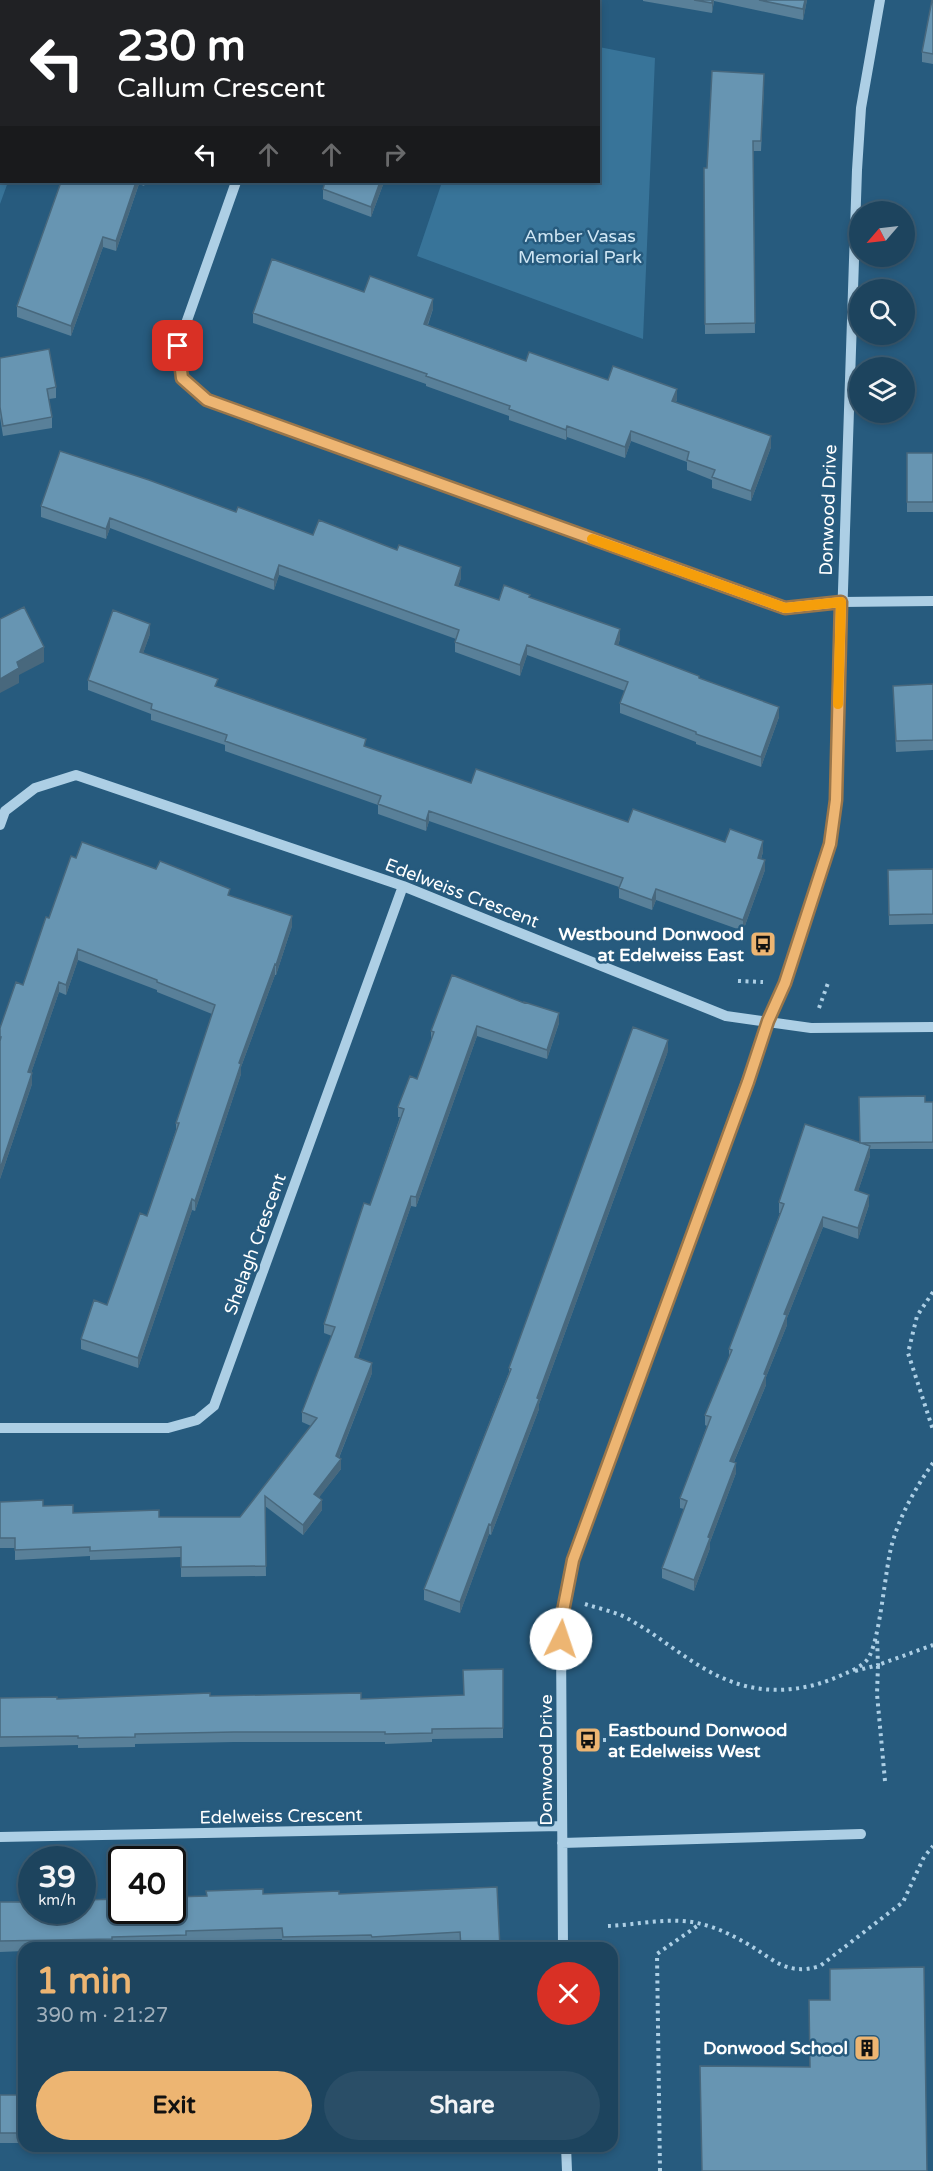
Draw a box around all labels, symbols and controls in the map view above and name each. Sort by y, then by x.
text: 230 m [117,21,246,72]
icon: left [18,24,96,102]
text: Callum Crescent [117,72,325,105]
icon: left [189,138,222,171]
icon: ahead [252,138,285,171]
icon: ahead [315,138,348,171]
icon: right [378,138,411,171]
north arrow [849,201,915,267]
map controls [849,201,915,423]
park label: Amber Vasas Memorial Park [518,225,642,268]
button: search [849,279,915,345]
pin [152,320,203,371]
icon: arrive [161,329,194,362]
button: layers [849,357,915,423]
street label: Donwood Drive [815,444,841,576]
street label: Edelweiss Crescent [382,853,542,933]
place label: Westbound Donwood at Edelweiss East [558,923,744,966]
bus stop icon: Westbound Donwood at Edelweiss East [748,929,778,959]
street label: Shelagh Crescent [219,1170,291,1318]
position arrow [529,1607,593,1671]
street label: Donwood Drive [535,1694,557,1826]
place label: Eastbound Donwood at Edelweiss West [608,1719,787,1762]
bus stop icon: Eastbound Donwood at Edelweiss West [573,1725,603,1755]
street label: Edelweiss Crescent [199,1804,363,1828]
speed limit sign: 40 [108,1846,186,1924]
text: 39 [38,1859,76,1896]
text: km/h [38,1891,76,1909]
text: 1 min [36,1960,132,2003]
button: close [537,1962,600,2025]
text: 390 m · 21:27 [36,2004,168,2028]
building icon: Donwood School [852,2033,882,2063]
place label: Donwood School [703,2037,848,2059]
button: Exit [36,2071,312,2140]
button: Share [324,2071,600,2140]

